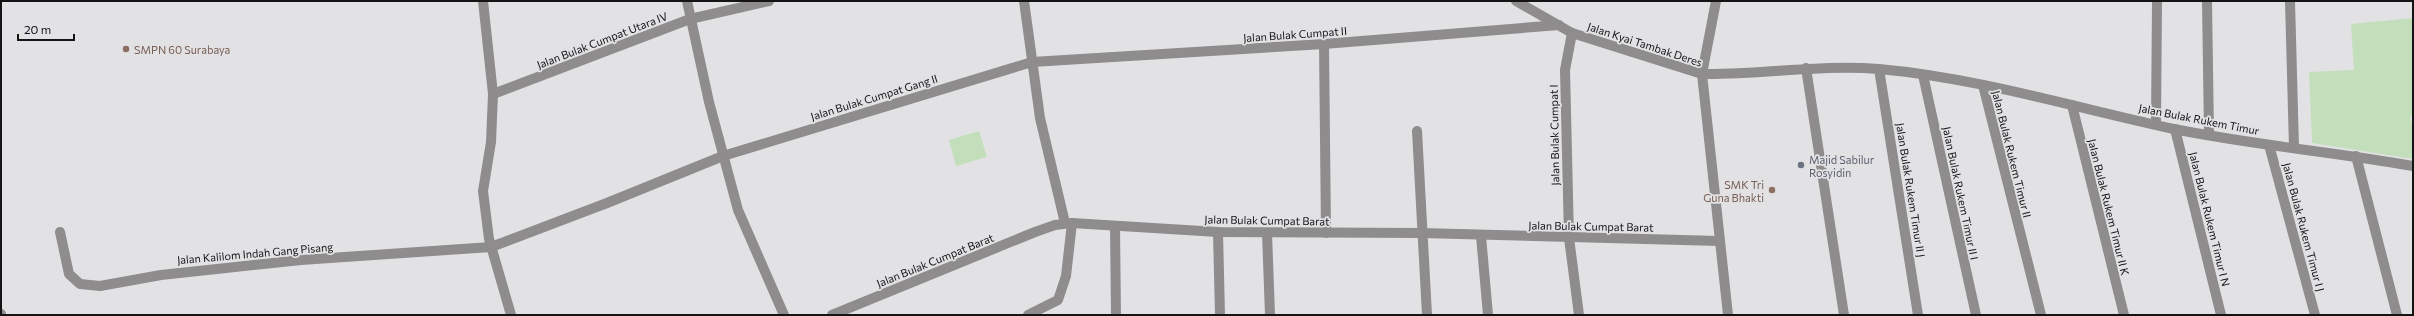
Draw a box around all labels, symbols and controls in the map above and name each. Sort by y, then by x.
street label: Jalan Bulak Cumpat Utara IV [535,9,670,72]
scale bar [18,16,74,42]
street label: Jalan Kyai Tambak Deres [1586,19,1704,70]
text: 20 m [24,22,51,36]
street label: Jalan Bulak Cumpat II [1243,24,1347,45]
place label: SMPN 60 Surabaya [134,43,230,56]
marker: SMPN 60 Surabaya [121,44,131,54]
street label: Jalan Bulak Cumpat Gang II [809,71,939,124]
street label: Jalan Bulak Cumpat I [1547,84,1562,186]
street label: Jalan Bulak Rukem Timur II [1989,89,2034,219]
street label: Jalan Bulak Rukem Timur [2137,101,2261,138]
street label: Jalan Bulak Rukem Timur II J [1893,122,1928,258]
street label: Jalan Bulak Rukem Timur II I [1940,125,1981,261]
street label: Jalan Bulak Rukem Timur II K [2085,137,2132,277]
street label: Jalan Bulak Rukem Timur I N [2186,150,2233,288]
place label: Majid Sabilur Rosyidin [1809,153,1875,179]
marker: Majid Sabilur Rosyidin [1796,160,1806,170]
street label: Jalan Bulak Rukem Timur I J [2280,161,2327,293]
place label: SMK Tri Guna Bhakti [1703,178,1764,204]
marker: SMK Tri Guna Bhakti [1767,185,1777,195]
street label: Jalan Bulak Cumpat Barat [1204,212,1330,229]
street label: Jalan Bulak Cumpat Barat [1528,218,1654,235]
street label: Jalan Bulak Cumpat Barat [874,230,996,290]
street label: Jalan Kalilom Indah Gang Pisang [176,240,334,267]

